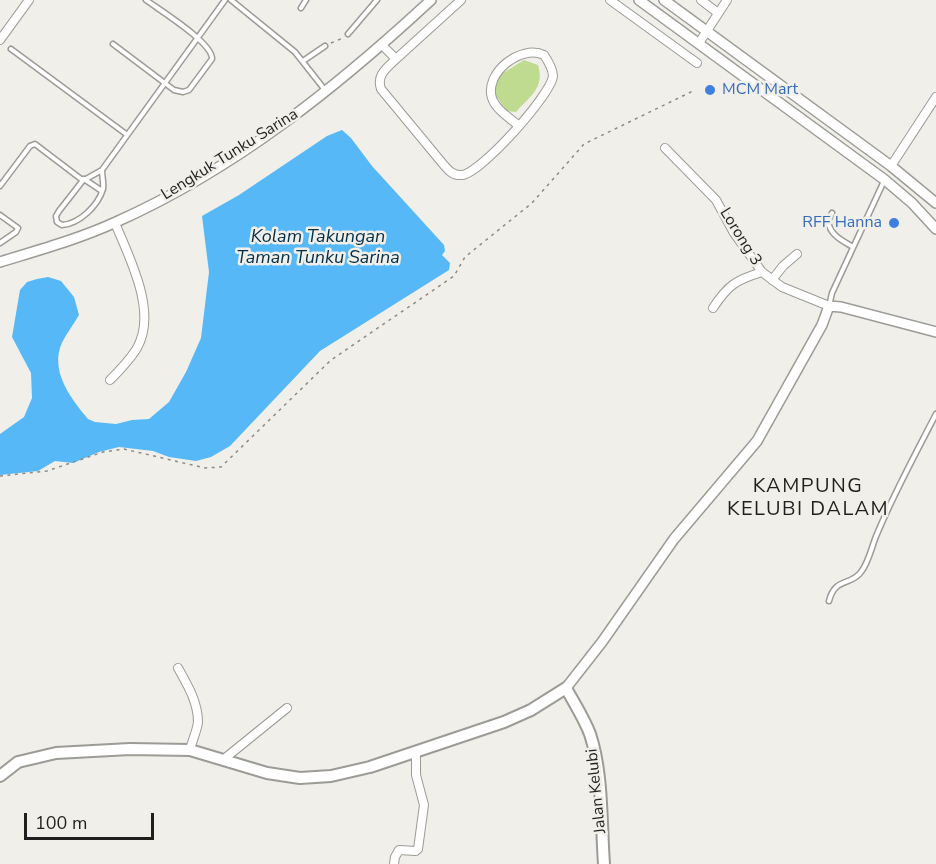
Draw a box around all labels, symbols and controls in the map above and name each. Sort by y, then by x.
place label: MCM Mart [722,80,798,100]
marker: MCM Mart [703,83,717,97]
street label: Lengkuk Tunku Sarina [158,105,302,205]
street label: Lorong 3 [715,205,765,269]
place label: RFF Hanna [802,213,882,233]
marker: RFF Hanna [887,216,901,230]
water label: Kolam Takungan Taman Tunku Sarina [236,227,400,270]
district label: KAMPUNG KELUBI DALAM [727,475,889,522]
street label: Jalan Kelubi [583,748,611,834]
scale bar [27,801,158,839]
text: 100 m [35,811,87,835]

